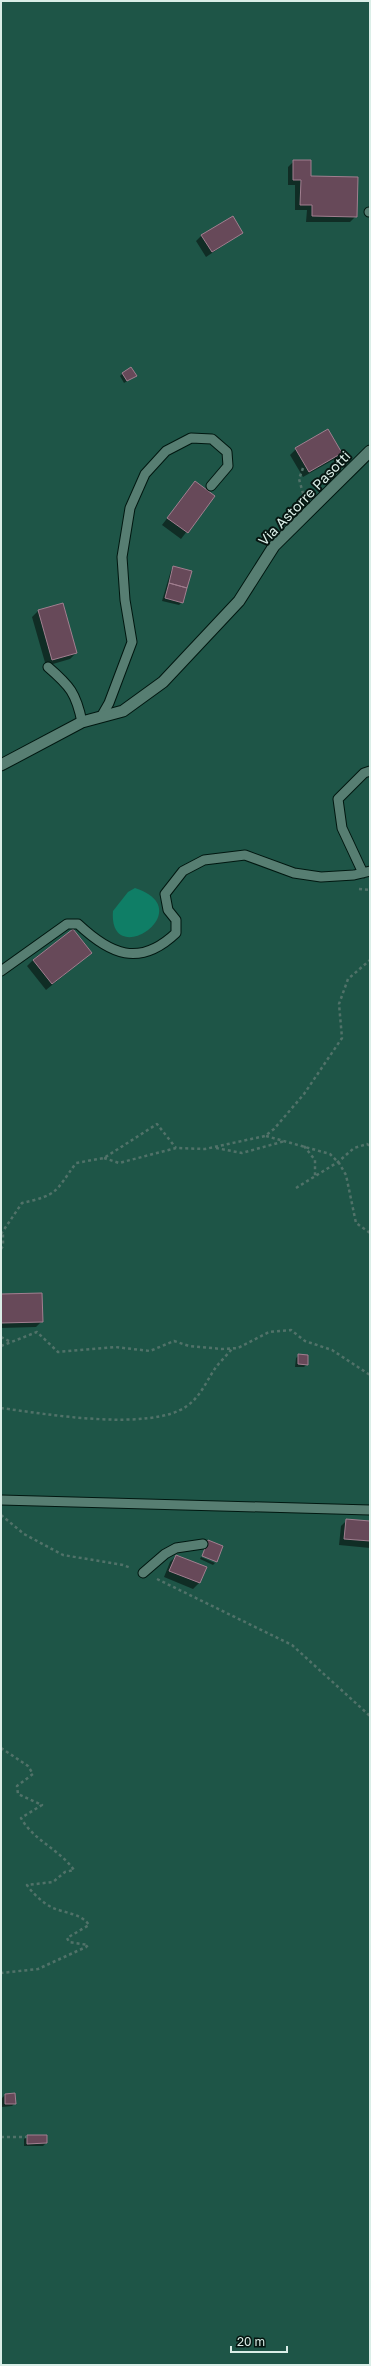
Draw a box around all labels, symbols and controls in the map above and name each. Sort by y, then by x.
street label: Via Astorre Pasotti [254,447,354,549]
scale bar [231,2328,287,2354]
text: 20 m [237,2334,265,2349]

